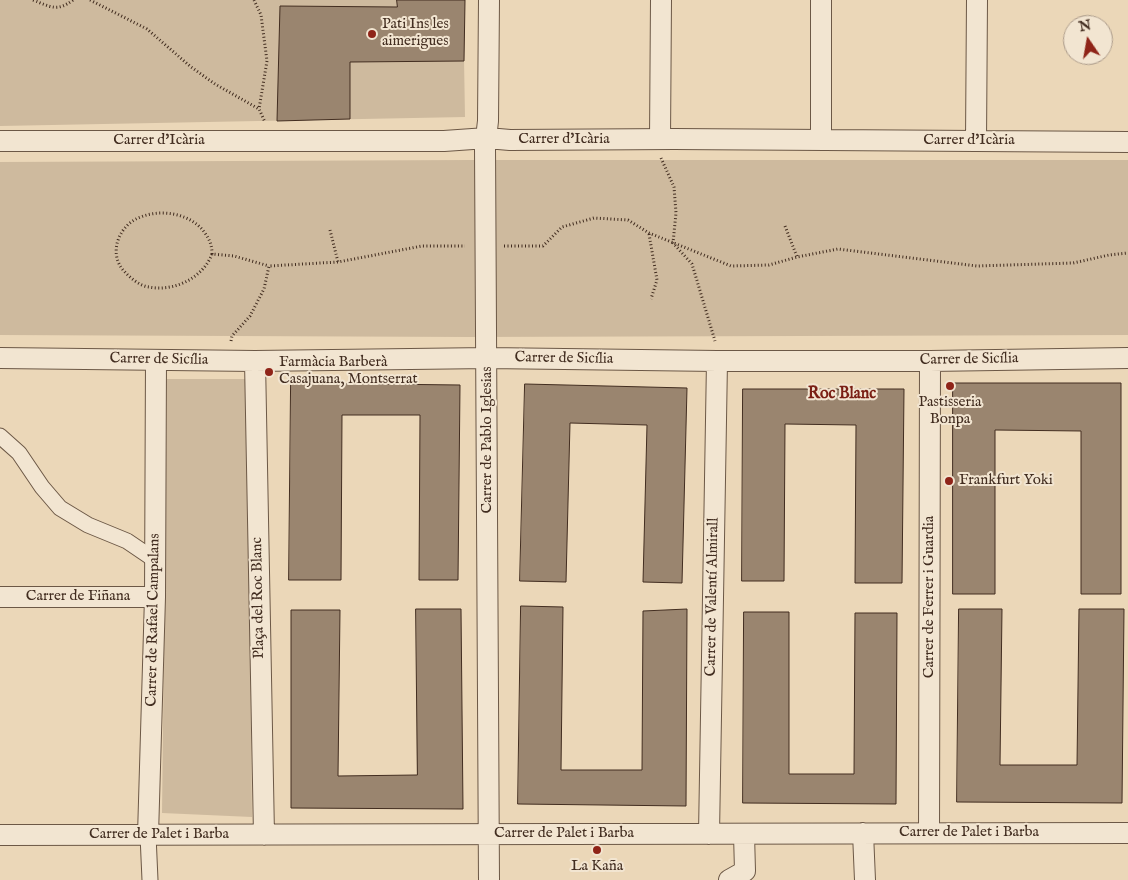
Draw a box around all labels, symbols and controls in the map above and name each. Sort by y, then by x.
north arrow [1063,15,1113,65]
place label: Pati Ins les aimerigues [382,16,449,51]
text: N [1077,16,1093,36]
marker: Pati Ins les aimerigues [366,28,378,40]
street label: Carrer d'Icària [518,131,610,149]
street label: Carrer d'Icària [113,132,205,150]
street label: Carrer d'Icària [923,132,1015,150]
street label: Carrer de Sicília [514,349,614,369]
street label: Carrer de Sicília [109,350,209,370]
street label: Carrer de Sicília [919,350,1019,370]
place label: Farmàcia Barberà Casajuana, Montserrat [279,354,418,389]
marker: Farmàcia Barberà Casajuana, Montserrat [263,366,275,378]
street label: Carrer de Pablo Iglesias [479,367,497,513]
marker: Pastisseria Bonpa [944,380,956,392]
district label: Roc Blanc [808,385,876,405]
place label: Pastisseria Bonpa [919,394,981,429]
place label: Frankfurt Yoki [959,472,1053,490]
marker: Frankfurt Yoki [943,475,955,487]
street label: Carrer de Ferrer i Guardia [921,516,939,678]
street label: Carrer de Valentí Almirall [703,517,723,677]
street label: Carrer de Rafael Campalans [143,533,165,707]
street label: Plaça del Roc Blanc [249,537,269,659]
street label: Carrer de Fiñana [26,588,130,606]
street label: Carrer de Palet i Barba [899,824,1039,842]
street label: Carrer de Palet i Barba [494,825,634,843]
street label: Carrer de Palet i Barba [89,826,229,844]
marker: La Kaña [591,844,603,856]
place label: La Kaña [571,858,623,876]

